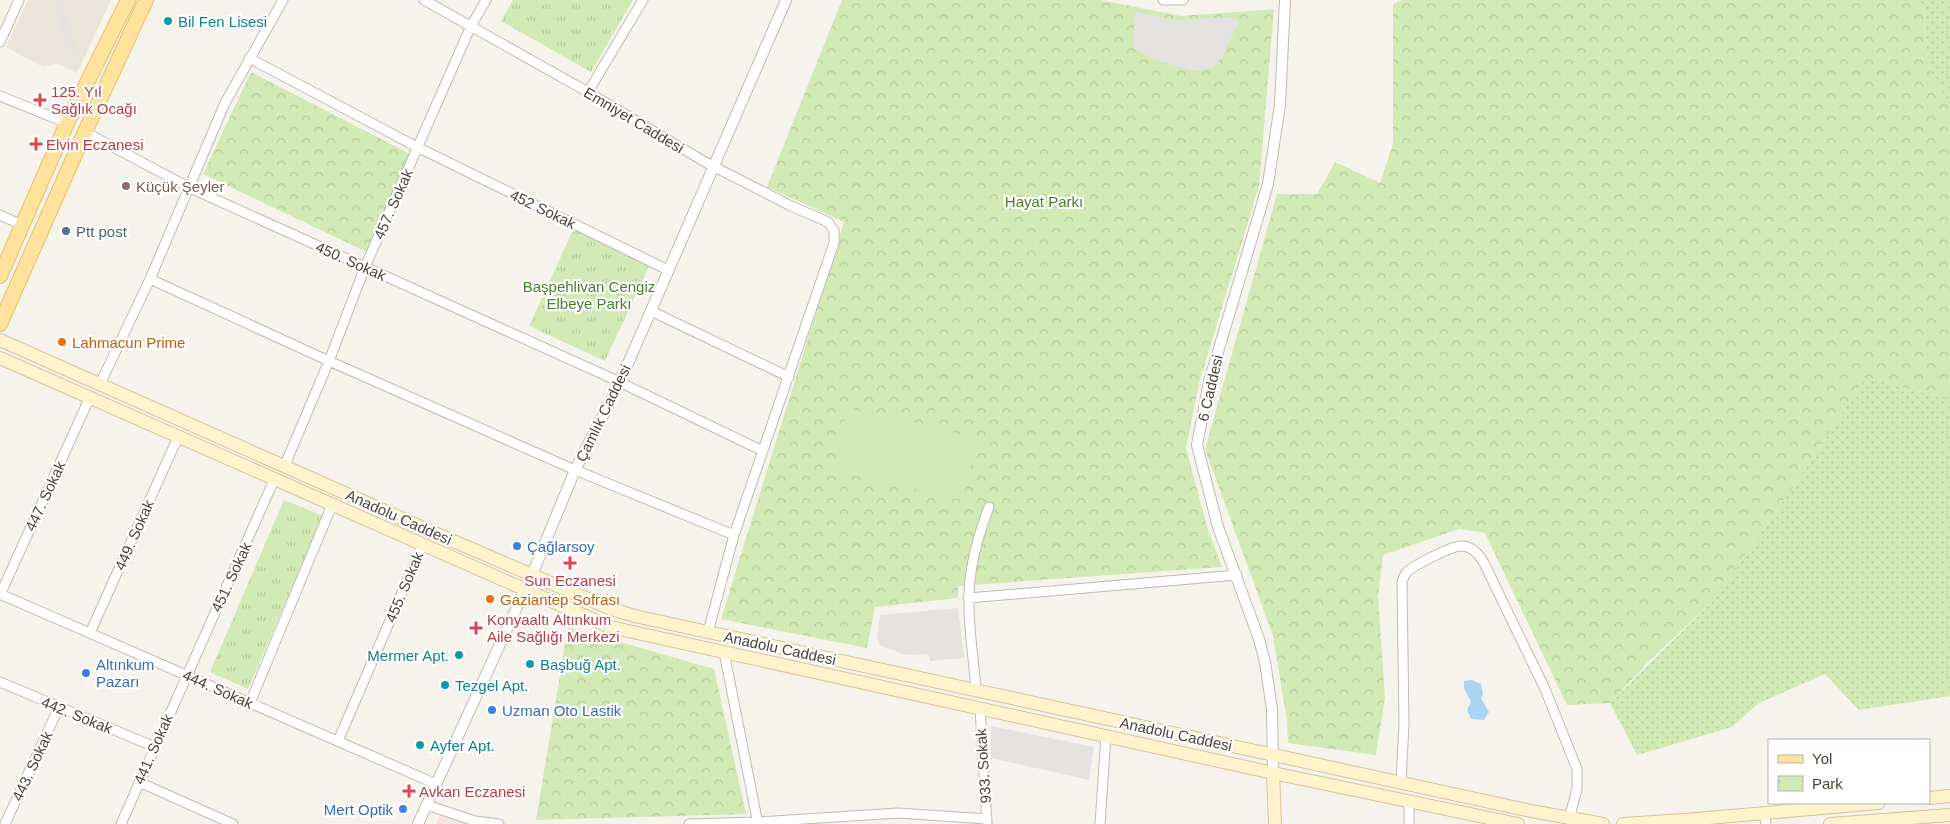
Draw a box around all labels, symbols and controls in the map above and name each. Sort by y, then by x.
place label: Bil Fen Lisesi [178,13,267,30]
marker: Bil Fen Lisesi [162,15,174,27]
place label: 125. Yıl Sağlık Ocağı [51,83,137,117]
street label: Emniyet Caddesi [581,84,687,156]
marker: 125. Yıl Sağlık Ocağı [33,93,47,107]
place label: Elvin Eczanesi [46,136,144,153]
marker: Elvin Eczanesi [30,138,42,150]
street label: 457. Sokak [370,166,416,242]
place label: Küçük Şeyler [136,178,224,195]
marker: Küçük Şeyler [120,180,132,192]
street label: 452 Sokak [507,186,579,232]
park label: Hayat Parkı [1005,193,1083,210]
place label: Ptt post [76,223,128,240]
marker: Ptt post [60,225,72,237]
street label: 450. Sokak [313,238,389,284]
park label: Başpehlivan Cengiz Elbeye Parkı [523,278,655,312]
place label: Lahmacun Prime [72,334,185,351]
marker: Lahmacun Prime [56,336,68,348]
street label: 6 Caddesi [1194,353,1226,423]
street label: Çamlık Caddesi [572,362,634,464]
street label: 447. Sokak [21,458,69,534]
street label: Anadolu Caddesi [343,486,455,548]
street label: 449. Sokak [111,497,157,573]
place label: Çağlarsoy [527,538,595,555]
street label: 451. Sokak [207,539,255,615]
marker: Çağlarsoy [511,540,523,552]
street label: 455. Sokak [382,549,427,625]
marker: Sun Eczanesi [564,557,576,569]
place label: Sun Eczanesi [524,572,616,589]
place label: Gaziantep Sofrası [500,591,620,608]
marker: Gaziantep Sofrası [484,593,496,605]
place label: Konyaaltı Altınkum Aile Sağlığı Merkezi [487,611,620,645]
marker: Konyaaltı Altınkum Aile Sağlığı Merkezi [469,621,483,635]
street label: Anadolu Caddesi [722,628,838,668]
place label: Mermer Apt. [367,647,449,664]
marker: Mermer Apt. [453,649,465,661]
place label: Altınkum Pazarı [96,656,154,690]
place label: Başbuğ Apt. [540,656,621,673]
marker: Başbuğ Apt. [524,658,536,670]
street label: 444. Sokak [180,666,256,712]
marker: Altınkum Pazarı [80,667,92,679]
place label: Tezgel Apt. [455,677,528,694]
marker: Tezgel Apt. [439,679,451,691]
street label: 442. Sokak [39,693,115,737]
place label: Uzman Oto Lastik [502,702,622,719]
marker: Uzman Oto Lastik [486,704,498,716]
street label: 441. Sokak [130,711,176,787]
street label: Anadolu Caddesi [1118,714,1234,754]
street label: 933. Sokak [972,727,994,804]
street label: 443. Sokak [8,728,56,804]
place label: Ayfer Apt. [430,737,495,754]
marker: Ayfer Apt. [414,739,426,751]
legend [1768,739,1930,804]
text: Yol [1812,750,1832,767]
text: Park [1812,775,1843,792]
place label: Avkan Eczanesi [419,783,525,800]
marker: Avkan Eczanesi [403,785,415,797]
place label: Mert Optik [324,801,393,818]
marker: Mert Optik [397,803,409,815]

